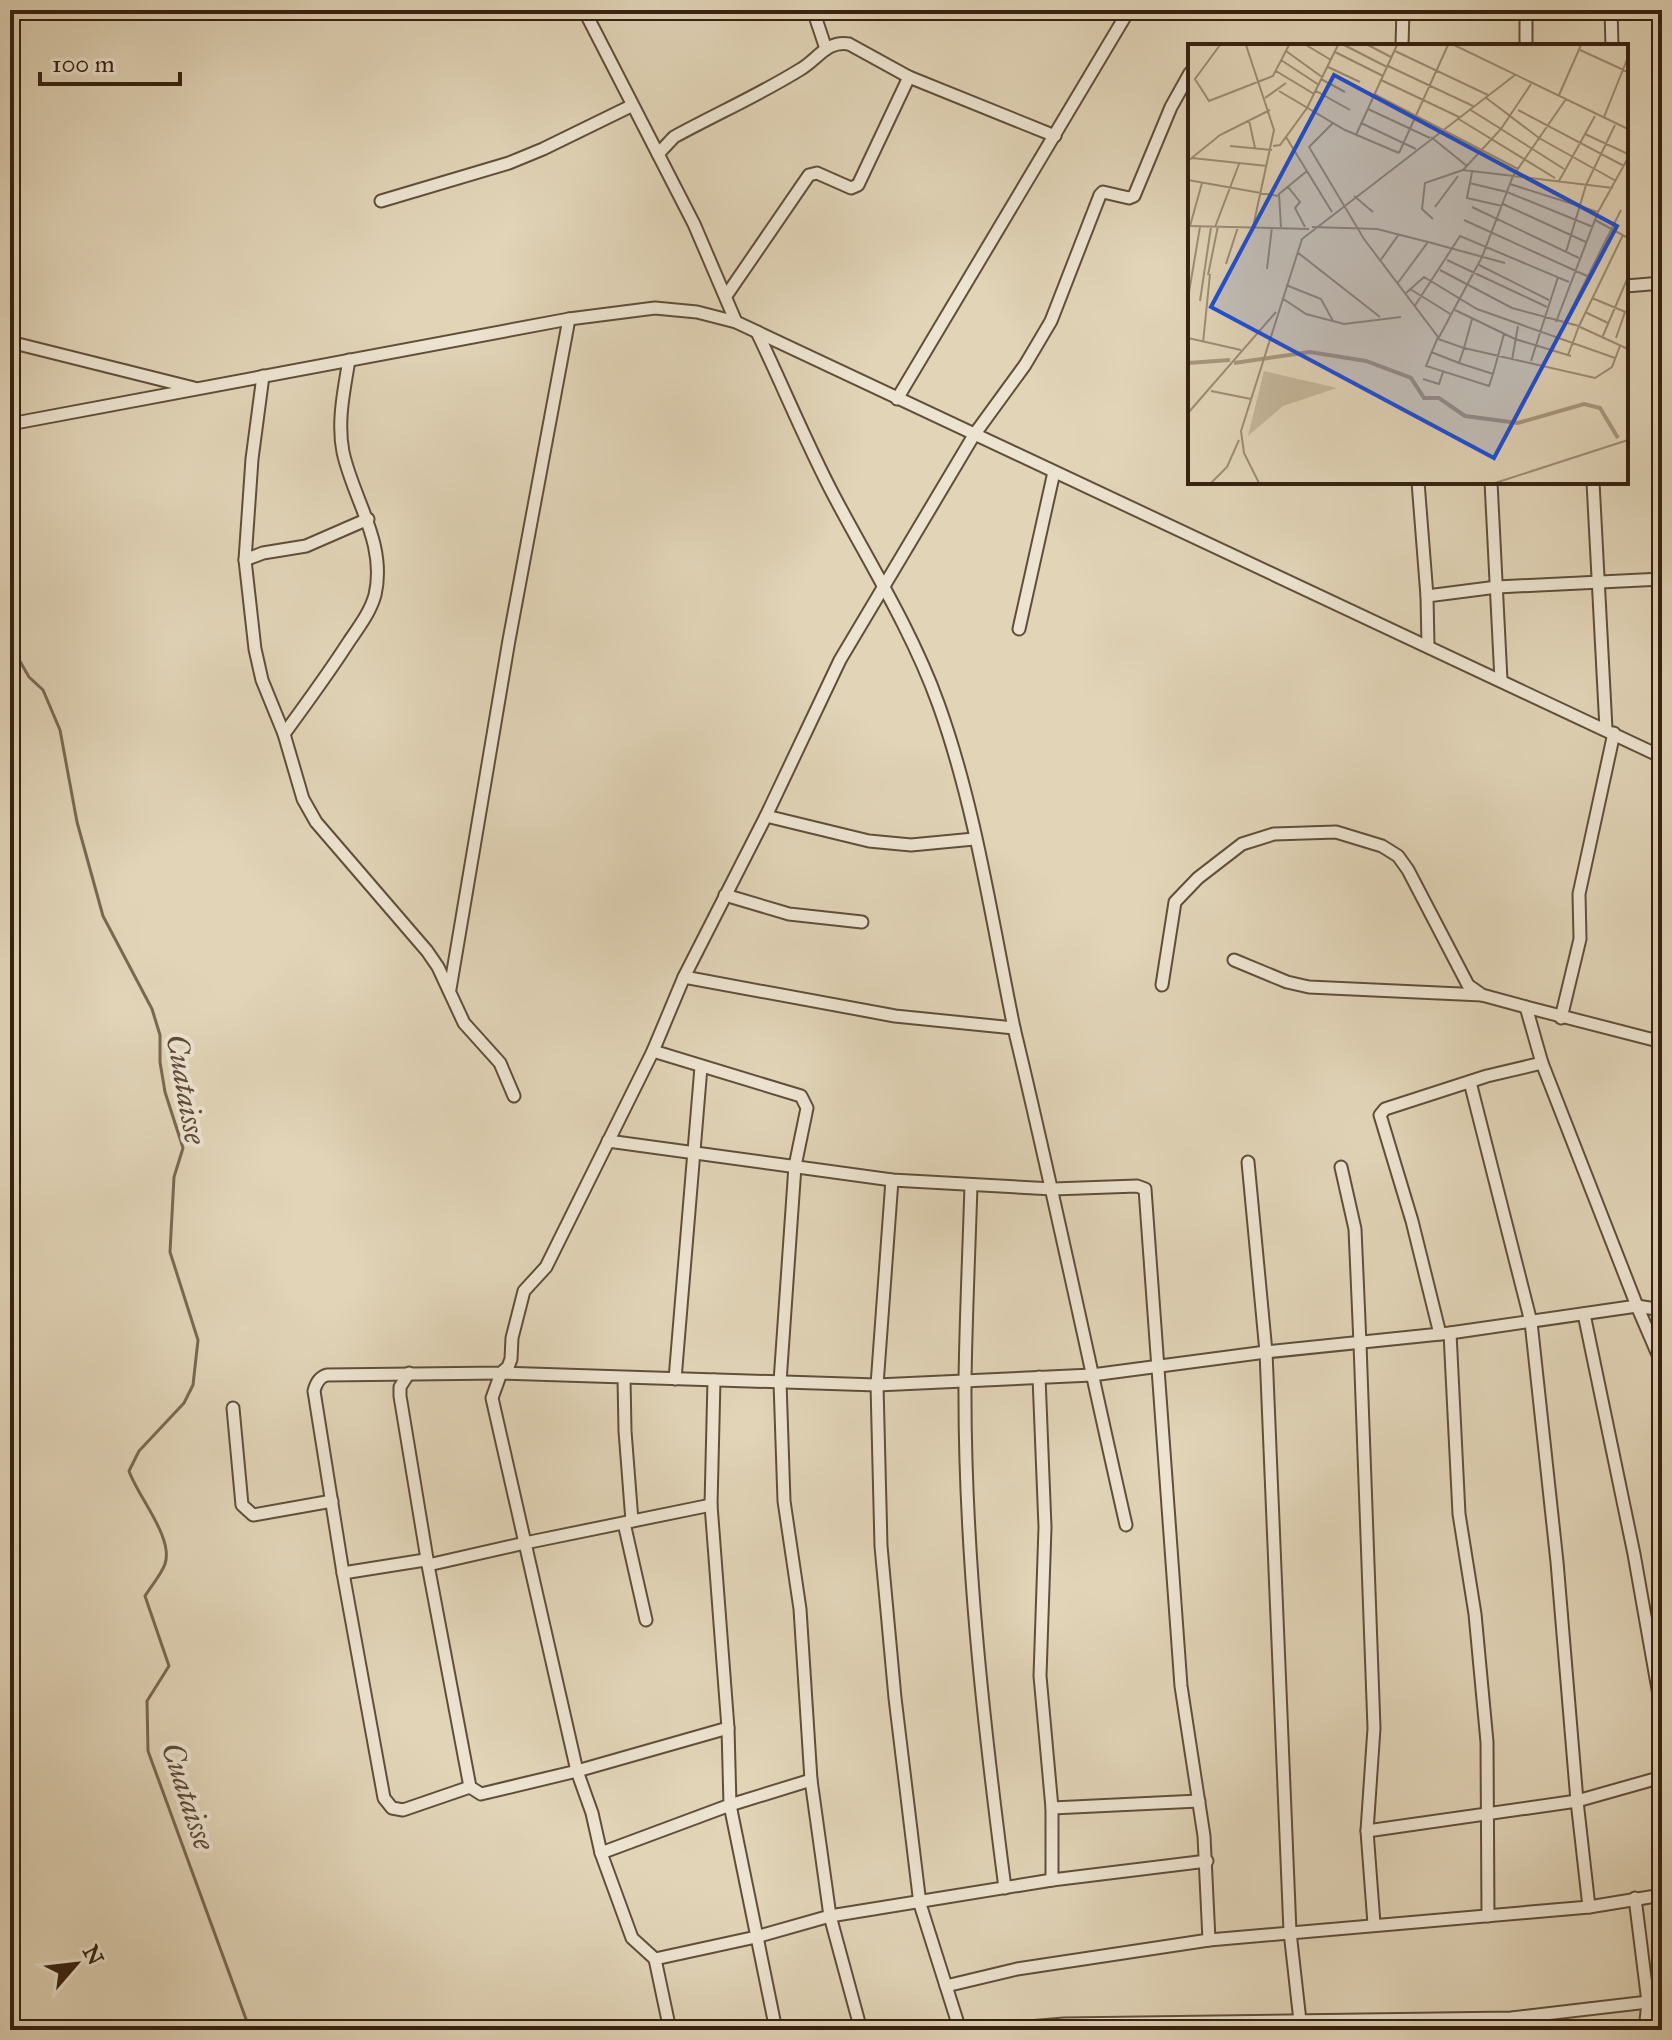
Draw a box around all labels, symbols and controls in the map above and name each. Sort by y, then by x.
scale bar [40,36,180,86]
inset map [1188,44,1628,484]
text: 100 m [52,49,115,79]
water label: Cuataisse [159,1031,213,1147]
water label: Cuataisse [154,1738,222,1855]
north arrow [36,1924,116,2004]
text: N [77,1940,110,1970]

